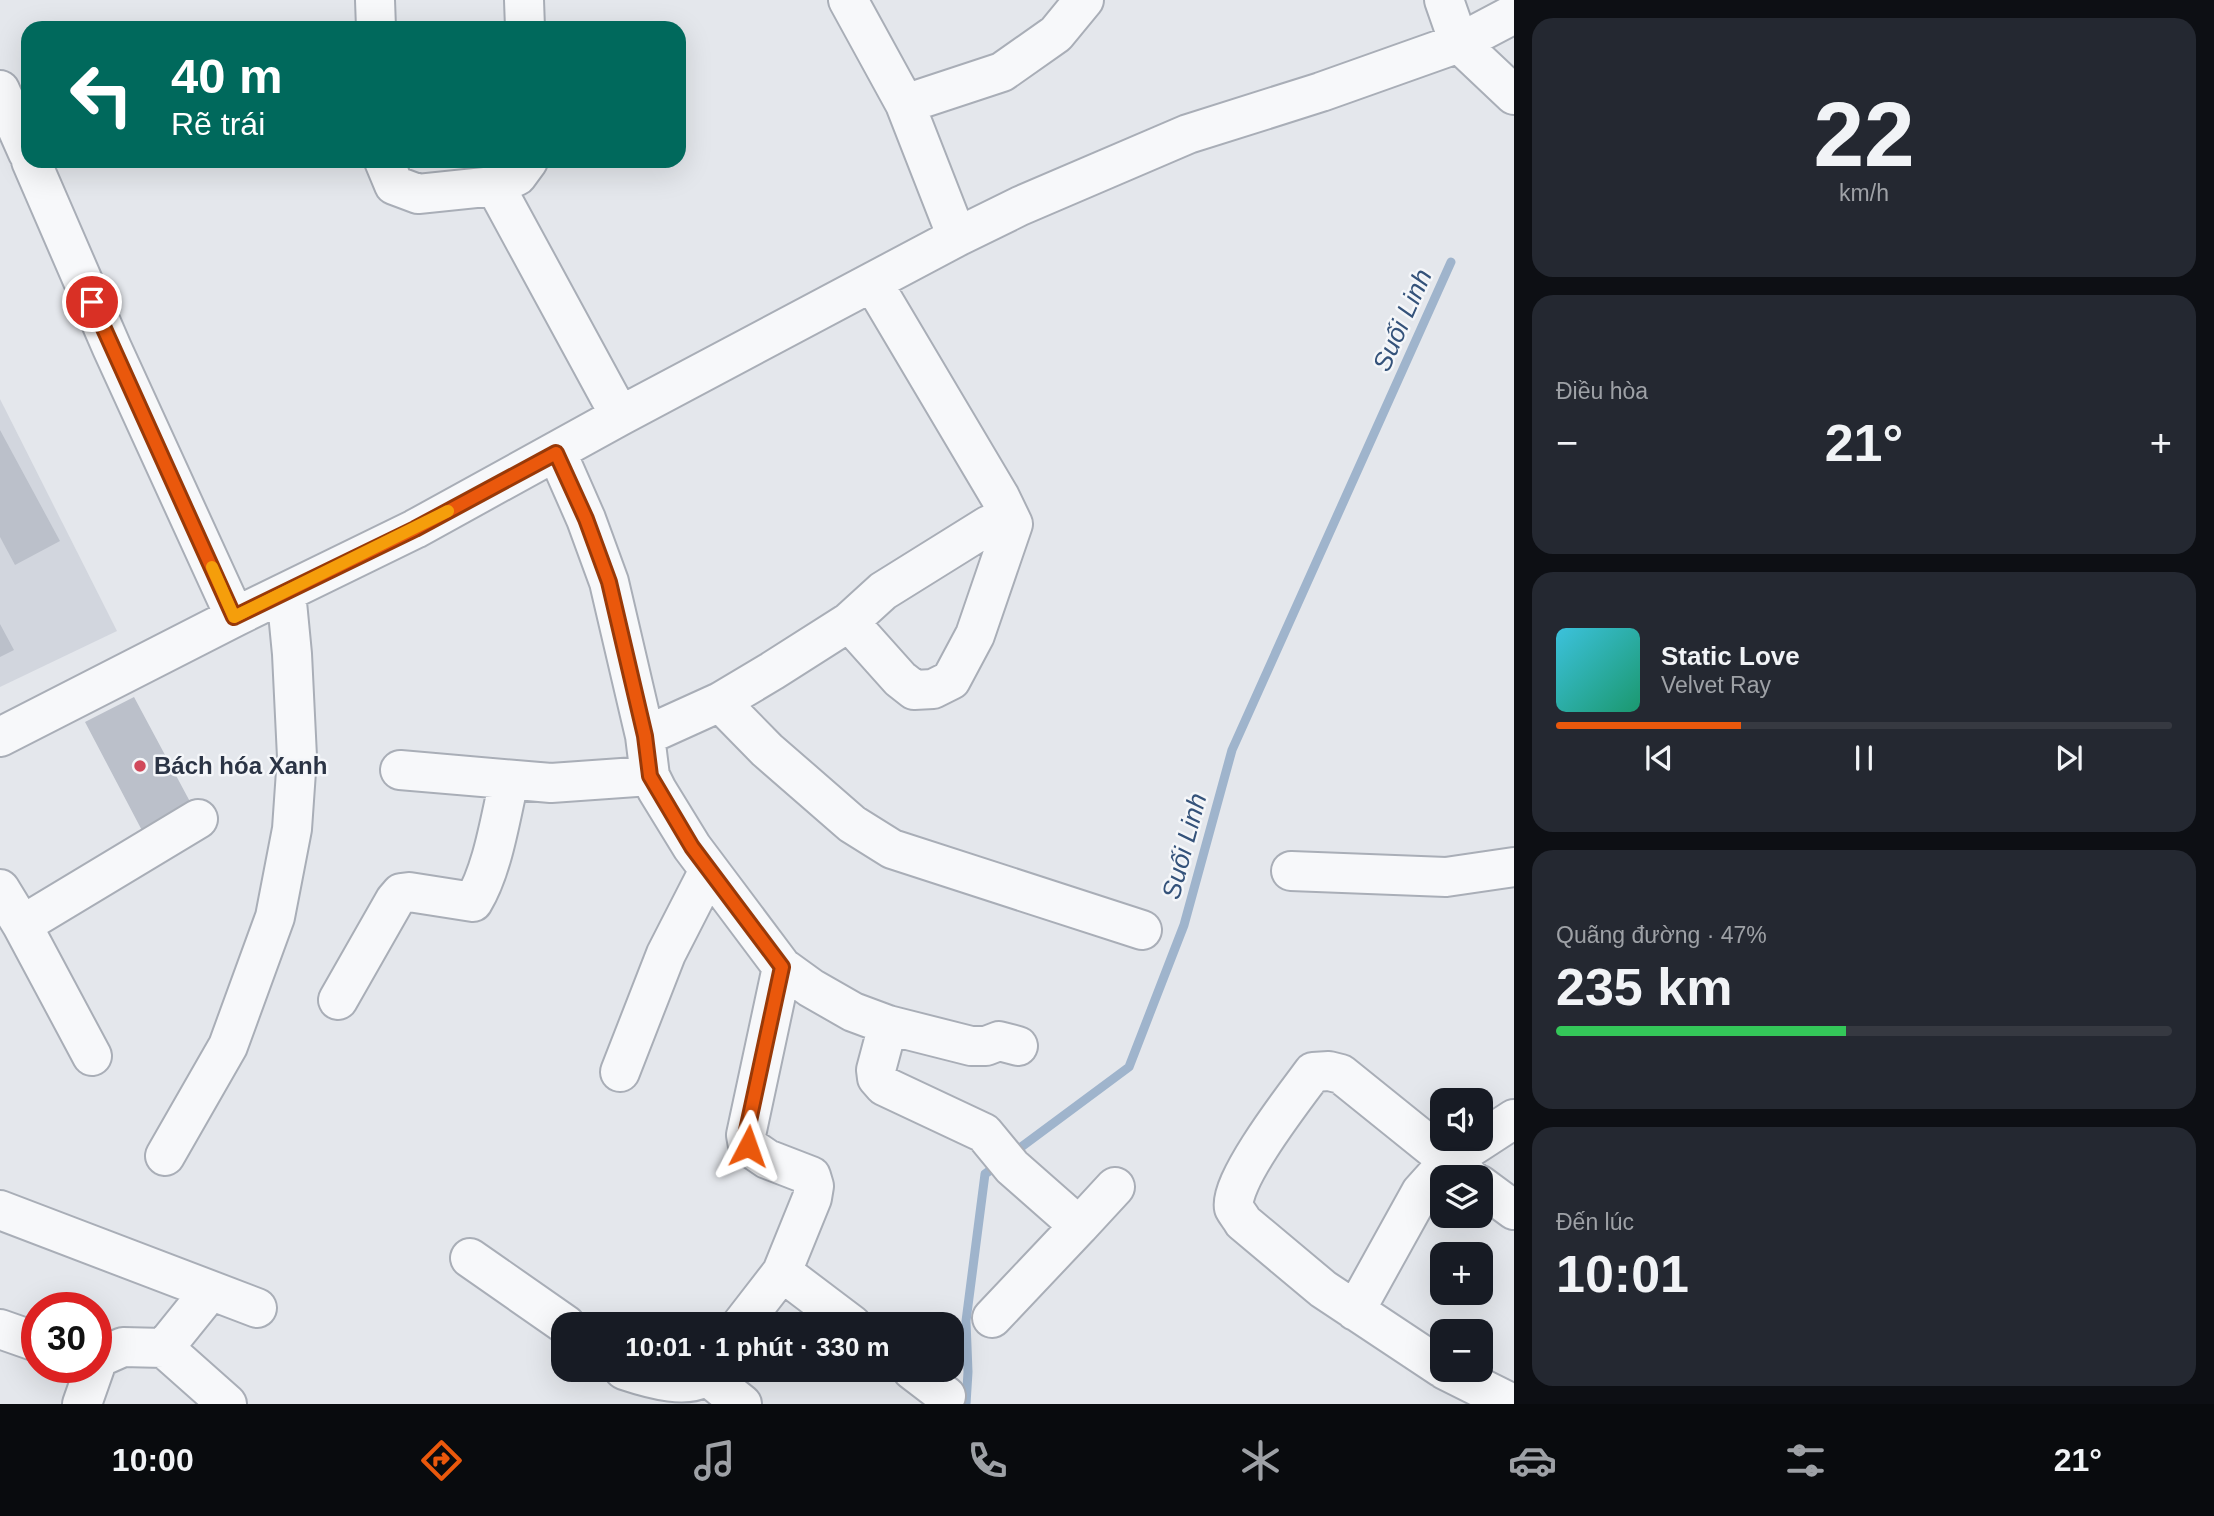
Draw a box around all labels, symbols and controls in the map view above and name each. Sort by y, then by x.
icon: left [56,49,147,140]
text: 40 m [171,49,283,103]
text: 22 [1813,84,1915,185]
text: Rẽ trái [171,106,265,142]
text: km/h [1839,180,1889,206]
water label: Suối Linh [1366,264,1438,376]
pin [62,272,122,332]
icon: arrive [73,283,111,321]
text: Điều hòa [1556,378,1648,404]
text: 21° [1825,414,1903,472]
text: − [1556,422,1578,464]
text: + [2150,422,2172,464]
text: Static Love [1661,641,1800,671]
text: Velvet Ray [1661,672,1771,698]
icon: previous [1640,739,1678,777]
icon: pause [1845,739,1883,777]
icon: next [2050,739,2088,777]
place label: Bách hóa Xanh [154,752,327,779]
marker: Bách hóa Xanh [132,758,148,774]
water label: Suối Linh [1155,790,1213,902]
text: Quãng đường · 47% [1556,922,1767,948]
text: 235 km [1556,958,1732,1016]
map controls [1430,1088,1493,1382]
button: sound [1430,1088,1493,1151]
position arrow [711,1109,785,1183]
button: layers [1430,1165,1493,1228]
text: Đến lúc [1556,1209,1634,1235]
button: + [1430,1242,1493,1305]
text: 10:01 [1556,1245,1689,1303]
speed limit sign: 30 [21,1292,112,1383]
button: − [1430,1319,1493,1382]
text: 10:01 · 1 phút · 330 m [625,1332,890,1362]
icon: directions [417,1436,466,1485]
icon: music [690,1436,739,1485]
icon: phone [963,1436,1012,1485]
icon: climate [1236,1436,1285,1485]
icon: car [1508,1436,1557,1485]
icon: filters [1781,1436,1830,1485]
text: 10:00 [112,1442,194,1478]
text: 21° [2054,1442,2102,1478]

